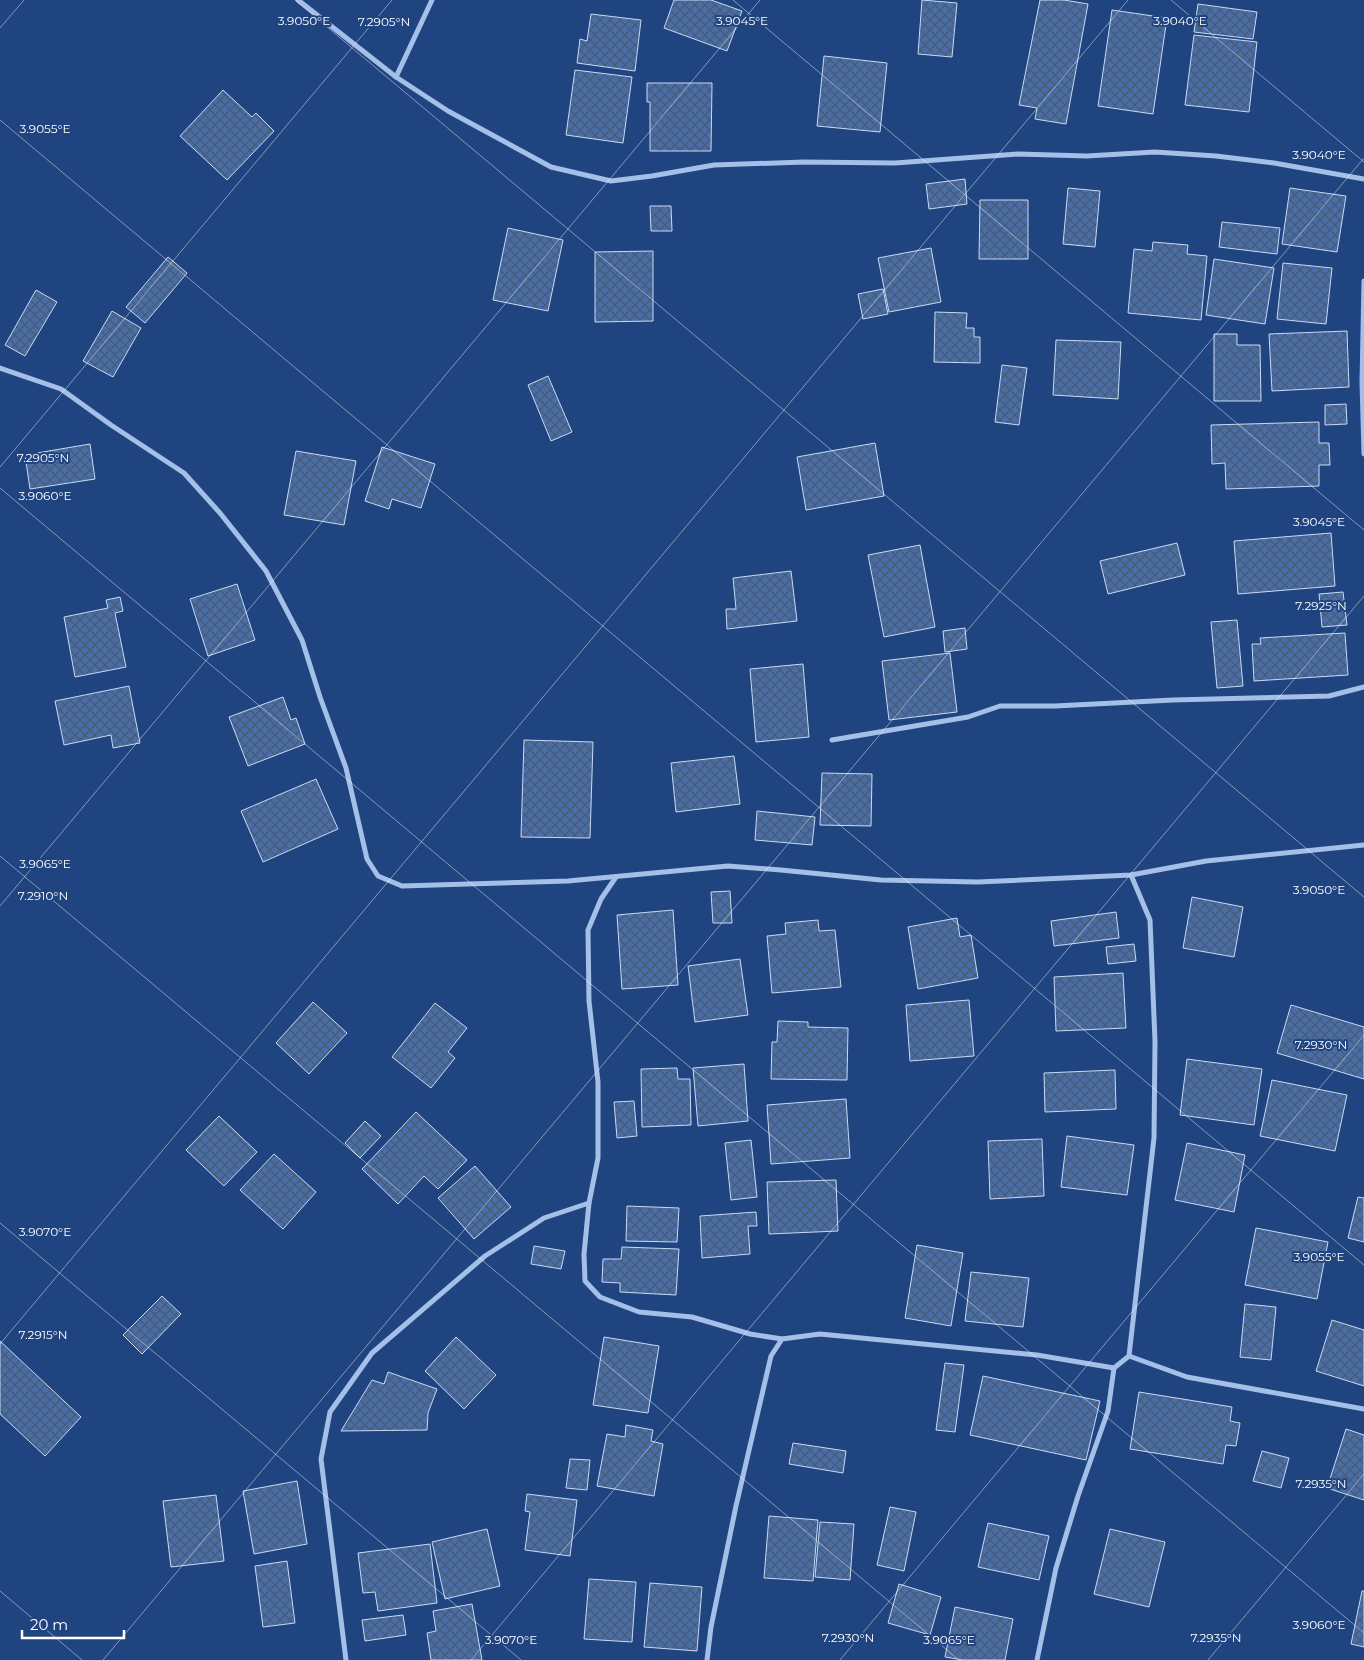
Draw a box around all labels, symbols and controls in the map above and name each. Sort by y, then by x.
text: 3.9050°E [278,13,330,28]
text: 3.9045°E [716,13,768,28]
text: 3.9040°E [1153,13,1207,28]
text: 7.2905°N [358,14,410,29]
text: 3.9055°E [20,121,70,136]
text: 3.9040°E [1292,147,1346,162]
text: 7.2905°N [17,450,69,465]
text: 3.9060°E [19,488,71,503]
text: 3.9045°E [1293,514,1345,529]
text: 7.2925°N [1295,598,1347,613]
text: 3.9065°E [19,856,71,871]
text: 3.9050°E [1293,882,1345,897]
text: 7.2910°N [18,888,68,903]
text: 7.2930°N [1295,1037,1347,1052]
text: 3.9070°E [19,1224,71,1239]
text: 3.9055°E [1294,1249,1344,1264]
text: 7.2915°N [19,1327,67,1342]
text: 7.2935°N [1295,1476,1347,1491]
scale bar [22,1608,125,1640]
text: 20 m [30,1615,68,1634]
text: 3.9060°E [1293,1617,1345,1632]
text: 7.2930°N [822,1630,874,1645]
text: 7.2935°N [1190,1630,1242,1645]
text: 3.9070°E [485,1632,537,1647]
text: 3.9065°E [923,1632,975,1647]

